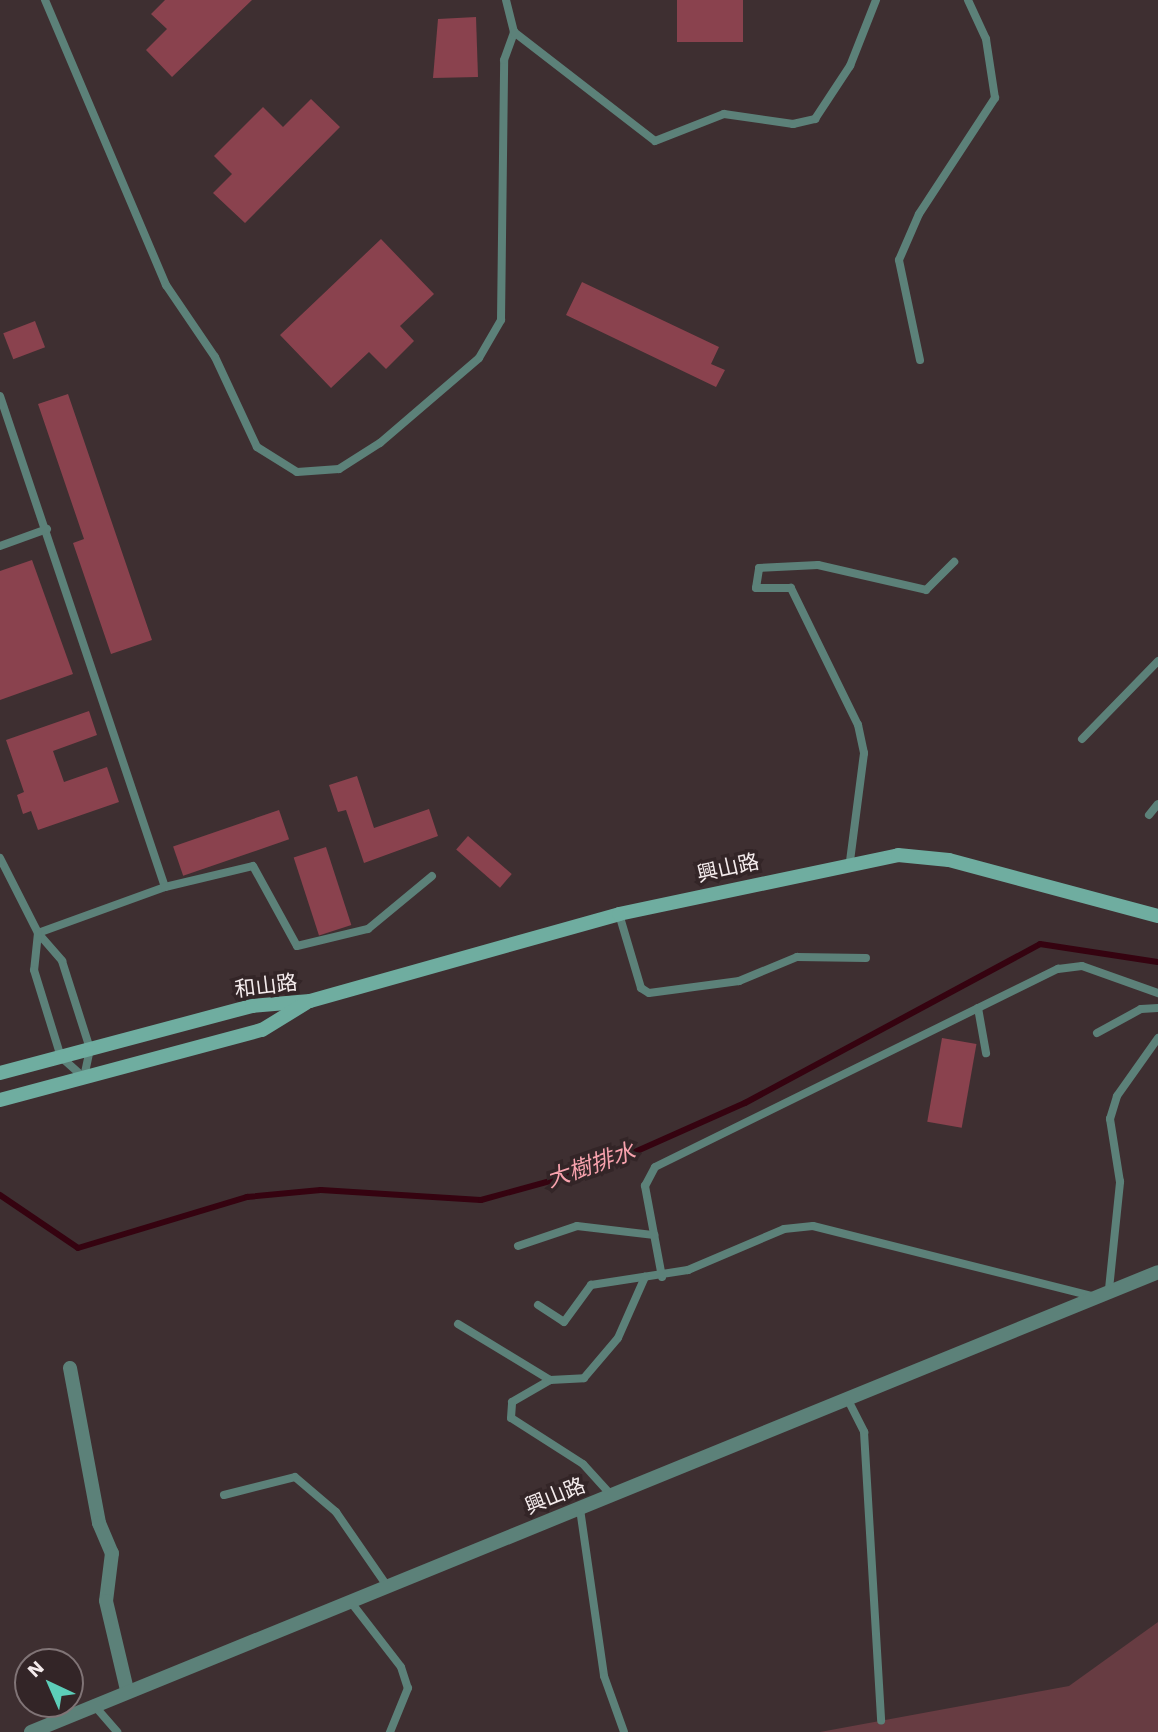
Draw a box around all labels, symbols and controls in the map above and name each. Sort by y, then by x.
street label: 興山路 [694,849,762,887]
street label: 和山路 [233,970,299,1002]
water label: 大樹排水 [543,1138,639,1194]
street label: 興山路 [521,1473,589,1519]
north arrow [14,1648,84,1718]
text: N [22,1656,49,1682]

